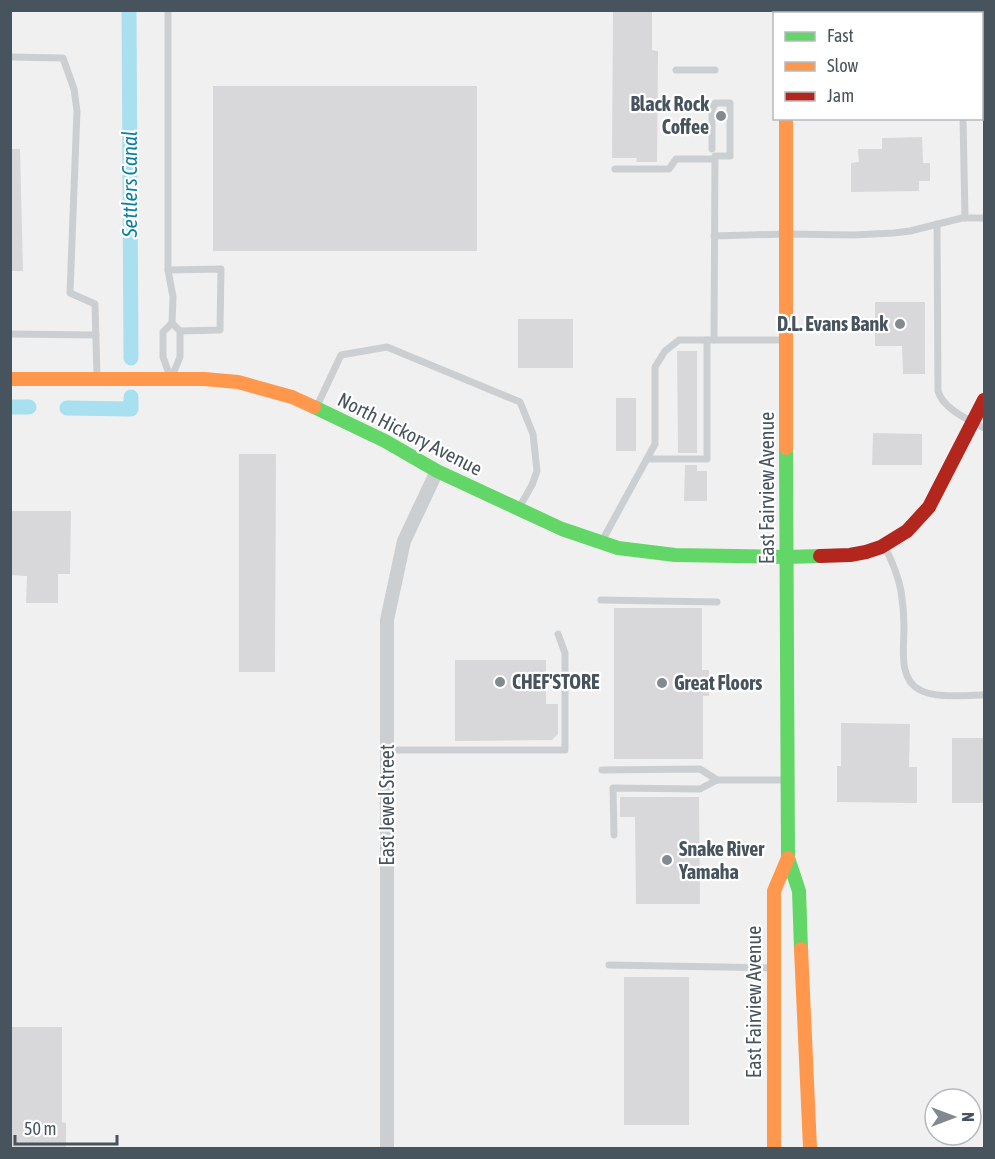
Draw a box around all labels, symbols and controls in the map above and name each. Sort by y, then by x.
legend [773,12,983,120]
text: Fast [827,25,854,46]
text: Slow [827,55,858,76]
text: Jam [827,85,854,106]
place label: Black Rock Coffee [630,92,709,138]
marker: Black Rock Coffee [714,109,728,123]
water label: Settlers Canal [117,131,141,238]
place label: D.L. Evans Bank [777,312,888,335]
marker: D.L. Evans Bank [893,317,907,331]
street label: North Hickory Avenue [334,387,486,480]
street label: East Fairview Avenue [755,412,778,564]
place label: CHEF'STORE [512,670,600,693]
place label: Great Floors [674,671,762,694]
marker: CHEF'STORE [493,675,507,689]
marker: Great Floors [655,676,669,690]
street label: East Jewel Street [375,744,398,866]
place label: Snake River Yamaha [678,837,765,883]
marker: Snake River Yamaha [660,853,674,867]
street label: East Fairview Avenue [742,926,765,1078]
north arrow [923,1087,983,1147]
scale bar [15,1108,117,1146]
text: N [959,1112,977,1122]
text: 50 m [24,1118,56,1139]

